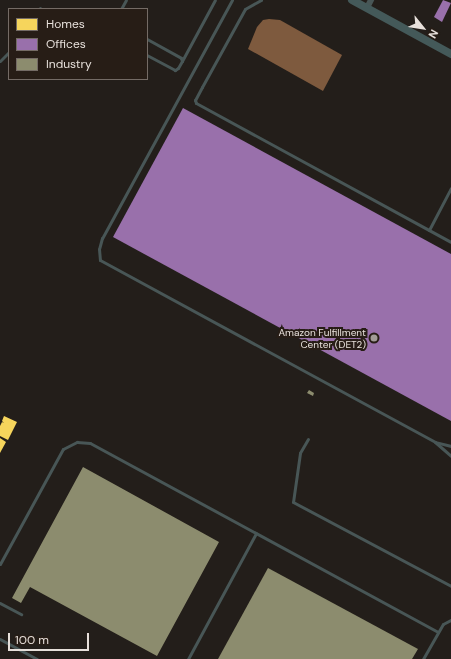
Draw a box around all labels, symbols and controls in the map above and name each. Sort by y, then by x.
legend [8,8,148,80]
north arrow [403,8,443,48]
text: Homes [46,16,85,32]
text: N [425,27,441,41]
text: Offices [46,36,86,52]
text: Industry [46,56,92,72]
place label: Amazon Fulfillment Center (DET2) [278,326,366,350]
marker: Amazon Fulfillment Center (DET2) [369,333,379,343]
scale bar [10,625,91,651]
text: 100 m [15,632,49,648]

